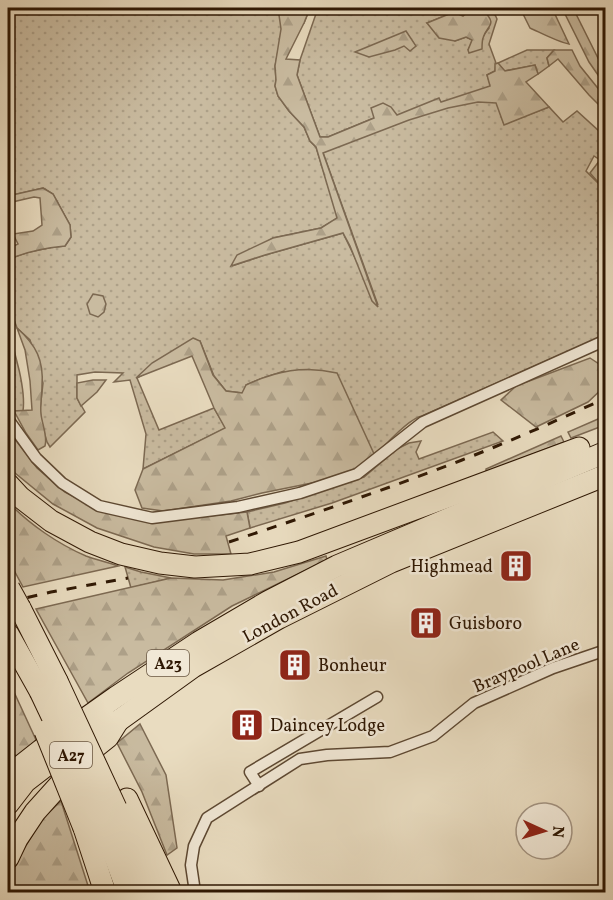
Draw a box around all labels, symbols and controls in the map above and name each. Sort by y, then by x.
building icon: Highmead [498,548,534,584]
place label: Highmead [411,555,493,580]
street label: London Road [238,579,343,650]
building icon: Guisboro [408,605,444,641]
place label: Guisboro [449,612,522,637]
street label: Braypool Lane [469,633,584,700]
building icon: Bonheur [277,647,313,683]
road number: A23 [147,650,189,676]
place label: Bonheur [318,654,387,679]
building icon: Daincey Lodge [229,707,265,743]
place label: Daincey Lodge [270,714,385,739]
road number: A27 [50,742,92,768]
north arrow [514,801,574,861]
text: N [546,825,568,839]

